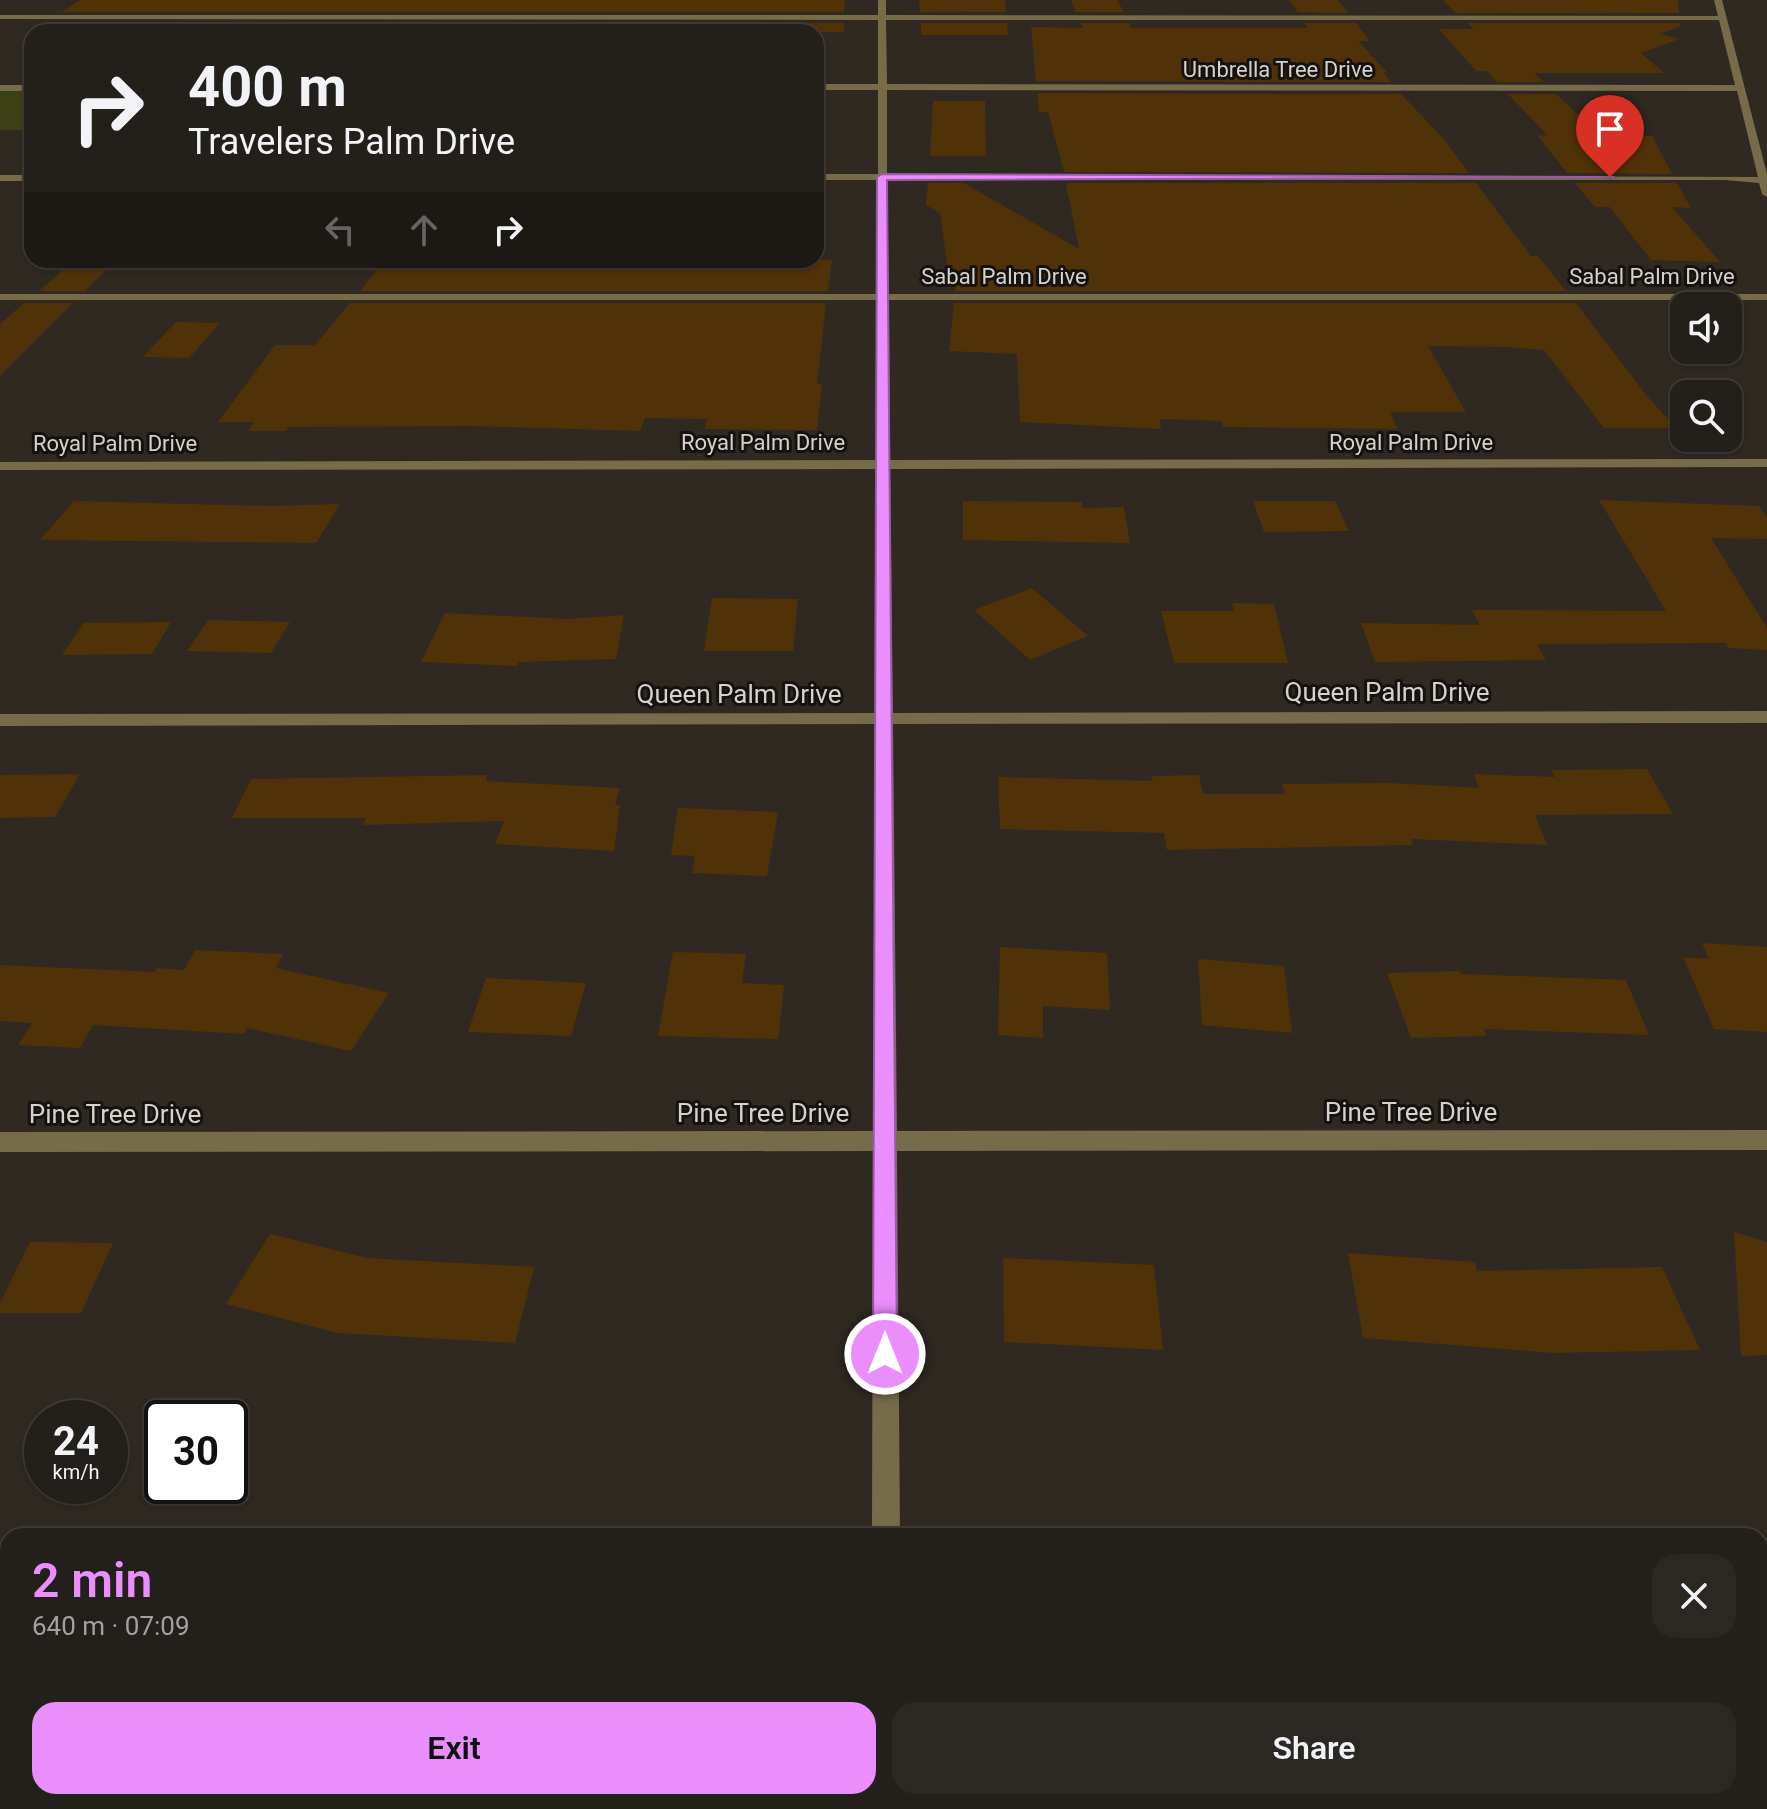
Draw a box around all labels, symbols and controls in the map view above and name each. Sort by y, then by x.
text: 400 m [188,54,347,120]
icon: right [56,56,160,160]
street label: Umbrella Tree Drive [1183,57,1373,82]
pin [1576,95,1644,177]
icon: arrive [1588,107,1632,151]
text: Travelers Palm Drive [188,121,515,163]
icon: left [318,208,362,252]
icon: ahead [402,208,446,252]
icon: right [486,208,530,252]
street label: Sabal Palm Drive [921,264,1087,289]
street label: Sabal Palm Drive [1569,264,1735,289]
map controls [1670,292,1742,452]
button: sound [1670,292,1742,364]
button: search [1670,380,1742,452]
street label: Royal Palm Drive [681,430,845,455]
street label: Royal Palm Drive [1329,430,1493,455]
street label: Royal Palm Drive [33,431,197,456]
street label: Queen Palm Drive [1285,677,1490,707]
street label: Queen Palm Drive [637,679,842,709]
street label: Pine Tree Drive [1325,1097,1497,1127]
street label: Pine Tree Drive [677,1098,849,1128]
street label: Pine Tree Drive [29,1099,201,1129]
position arrow [843,1312,927,1396]
speed limit sign: 30 [144,1400,248,1504]
text: 24 [53,1418,99,1465]
text: km/h [53,1460,99,1484]
text: 2 min [32,1552,152,1609]
button: close [1652,1554,1736,1638]
text: 640 m · 07:09 [32,1611,190,1641]
button: Exit [32,1702,876,1794]
button: Share [892,1702,1736,1794]

